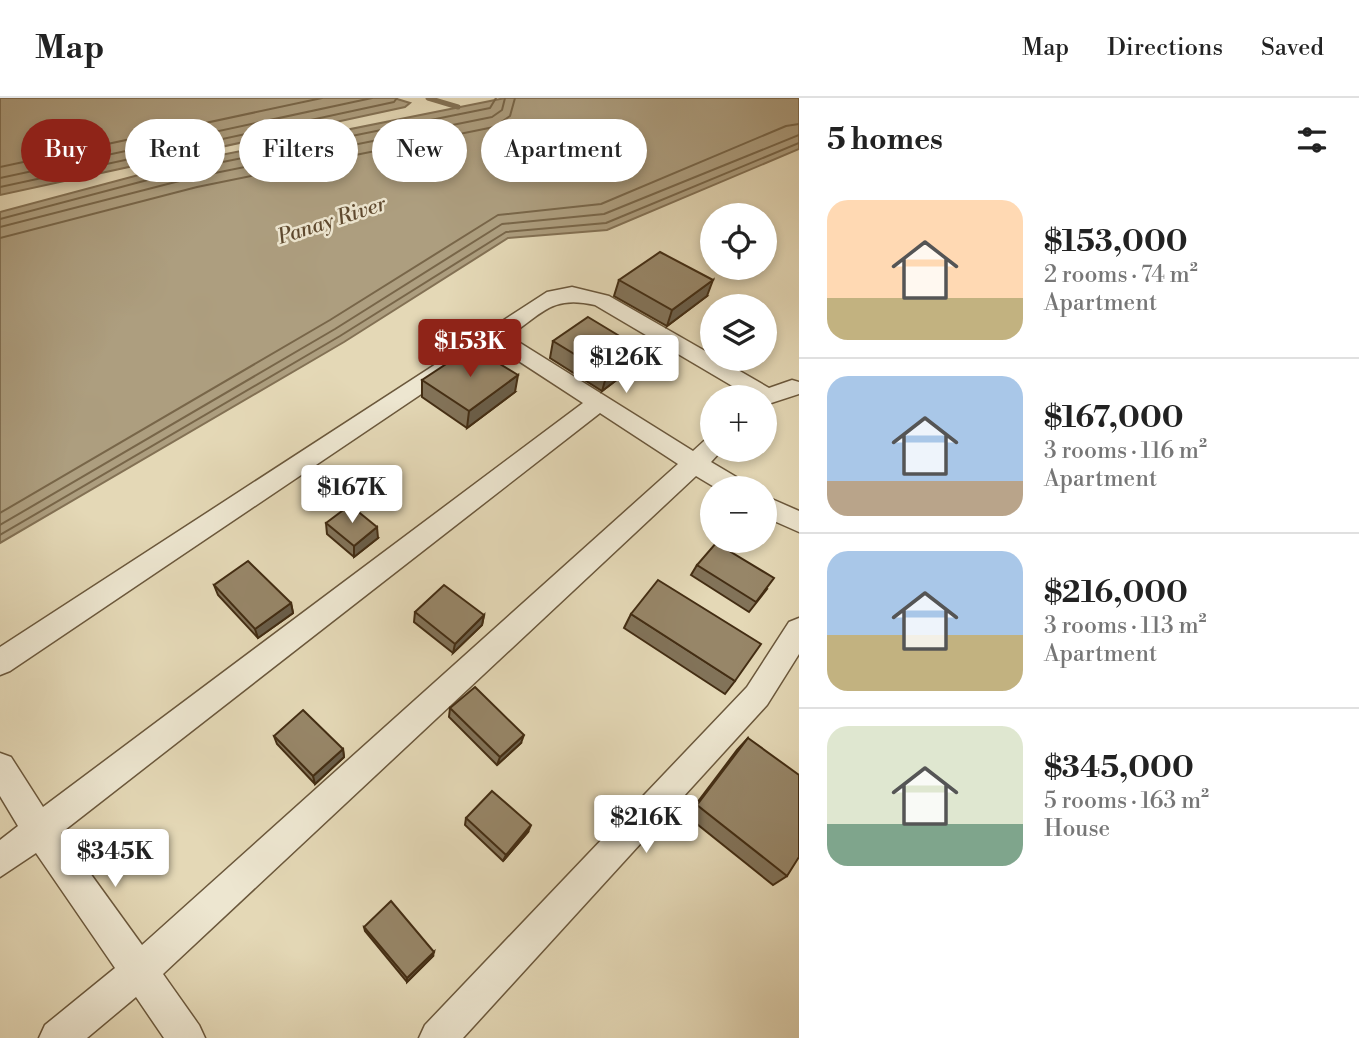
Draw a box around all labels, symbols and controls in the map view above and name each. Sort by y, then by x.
text: Map [35,28,104,69]
text: Map [1022,33,1069,63]
text: Directions [1107,33,1223,63]
text: Saved [1261,33,1324,63]
chip: Buy [21,119,111,182]
chip: Rent [125,119,225,182]
chip: Filters [239,119,358,182]
chip: New [372,119,467,182]
chip: Apartment [481,119,647,182]
text: 5 homes [827,121,943,159]
icon: filters [1293,121,1331,159]
water label: Panay River [274,191,391,251]
map controls [700,203,777,553]
button: locate [700,203,777,280]
text: $153,000 [1044,223,1188,261]
icon: home [883,228,967,312]
text: 2 rooms · 74 m² [1044,261,1198,289]
text: Apartment [1044,289,1157,317]
button: layers [700,294,777,371]
pin: $153K [421,320,519,379]
text: $153K [434,328,506,356]
pin: $126K [577,336,675,395]
text: $126K [590,344,662,372]
button: + [700,385,777,462]
text: $167,000 [1044,399,1184,437]
icon: home [883,404,967,488]
text: 3 rooms · 116 m² [1044,437,1207,465]
text: Apartment [1044,465,1157,493]
pin: $167K [303,466,401,525]
text: $167K [317,474,387,502]
button: − [700,476,777,553]
text: $216,000 [1044,574,1188,612]
icon: home [883,579,967,663]
text: 3 rooms · 113 m² [1044,612,1207,640]
text: Apartment [1044,640,1157,668]
text: $345,000 [1044,749,1194,787]
icon: home [883,754,967,838]
text: 5 rooms · 163 m² [1044,787,1209,815]
pin: $216K [597,796,695,855]
text: $216K [610,804,682,832]
text: House [1044,815,1110,843]
pin: $345K [66,830,164,889]
text: $345K [77,838,153,866]

